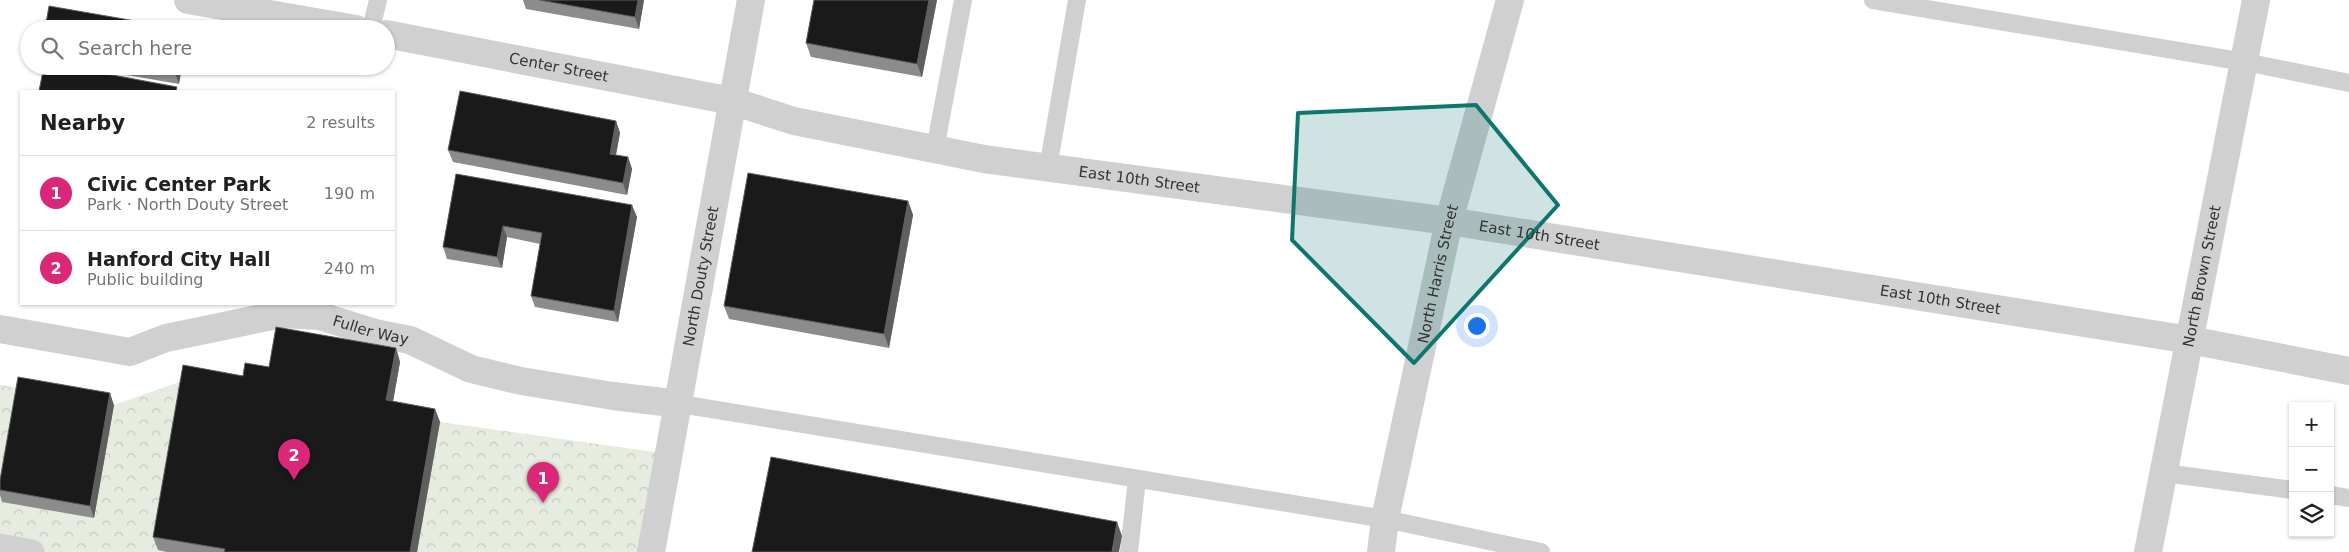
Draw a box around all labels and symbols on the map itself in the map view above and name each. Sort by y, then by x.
street label: Center Street [508,49,610,86]
street label: East 10th Street [1078,163,1201,197]
street label: North Harris Street [1414,202,1462,345]
street label: North Brown Street [2179,204,2225,349]
street label: North Douty Street [679,205,722,348]
street label: East 10th Street [1478,217,1601,254]
street label: East 10th Street [1879,281,2002,318]
street label: Fuller Way [331,312,410,349]
your location [1464,313,1490,339]
pin: 2 [278,439,310,480]
pin: 1 [527,462,559,503]

